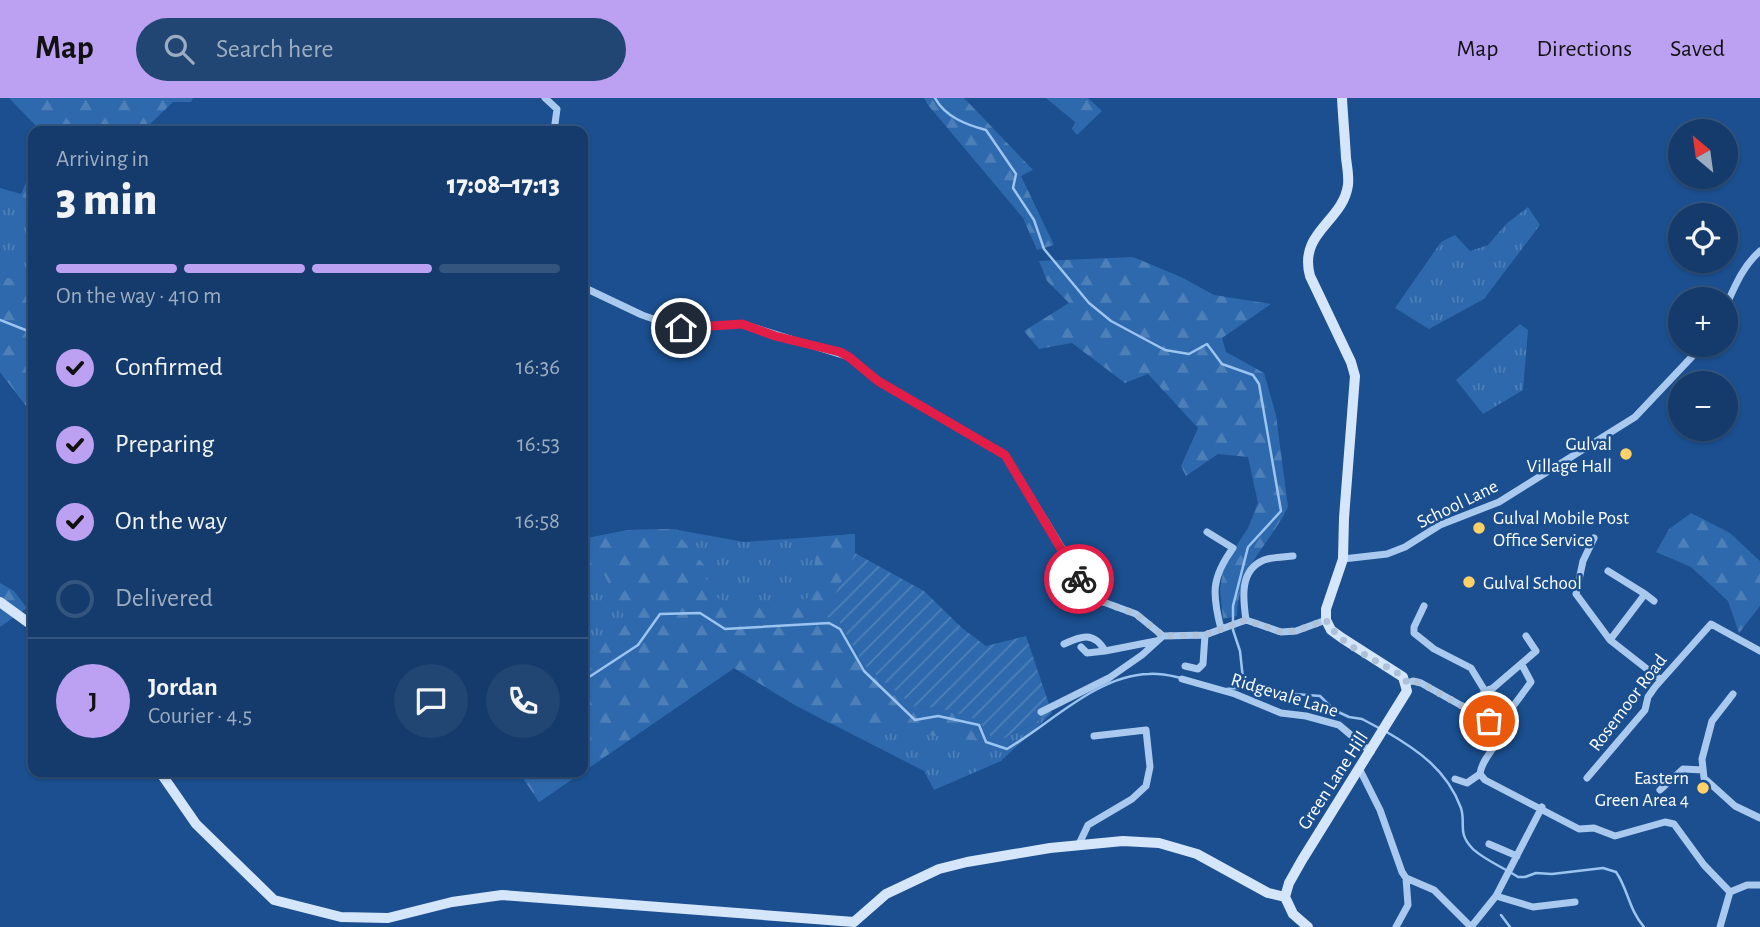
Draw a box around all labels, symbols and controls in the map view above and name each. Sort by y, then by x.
search box [136,18,626,81]
icon: search [160,30,198,68]
text: Map [35,32,94,65]
text: Search here [216,36,334,62]
text: Map [1456,37,1498,61]
text: Directions [1536,37,1632,61]
text: Saved [1670,37,1725,61]
north arrow [1668,119,1738,189]
map controls [1668,119,1738,441]
text: Arriving in [56,148,149,171]
text: 17:08–17:13 [447,172,560,198]
text: 3 min [56,177,157,223]
button: locate [1668,203,1738,273]
text: On the way · 410 m [56,285,221,308]
button: + [1668,287,1738,357]
pin [651,298,711,358]
icon: home [662,309,700,347]
icon: check [56,349,94,387]
text: Confirmed [115,354,223,380]
text: 16:36 [516,356,560,379]
button: − [1668,371,1738,441]
icon: check [56,426,94,464]
text: Preparing [115,431,214,457]
text: 16:53 [517,433,560,456]
place label: Gulval Village Hall [1527,435,1612,476]
marker: Gulval Village Hall [1618,446,1634,462]
street label: School Lane [1414,477,1501,532]
icon: check [56,503,94,541]
text: On the way [115,508,227,534]
place label: Gulval Mobile Post Office Service [1493,509,1629,550]
text: 16:58 [515,510,560,533]
marker: Gulval Mobile Post Office Service [1471,520,1487,536]
courier [1044,544,1114,614]
icon: bike [1060,560,1098,598]
marker: Gulval School [1461,574,1477,590]
place label: Gulval School [1483,574,1582,593]
text: Delivered [115,585,213,611]
street label: Rosemoor Road [1586,651,1671,755]
button: chat [394,664,468,738]
button: phone [486,664,560,738]
street label: Ridgevale Lane [1229,670,1340,721]
text: Jordan [148,674,218,700]
text: J [89,688,97,714]
pin [1459,691,1519,751]
icon: bag [1470,702,1508,740]
text: Courier · 4.5 [148,705,252,728]
street label: Green Lane Hill [1295,728,1372,833]
place label: Eastern Green Area 4 [1595,769,1689,810]
marker: Eastern Green Area 4 [1695,780,1711,796]

